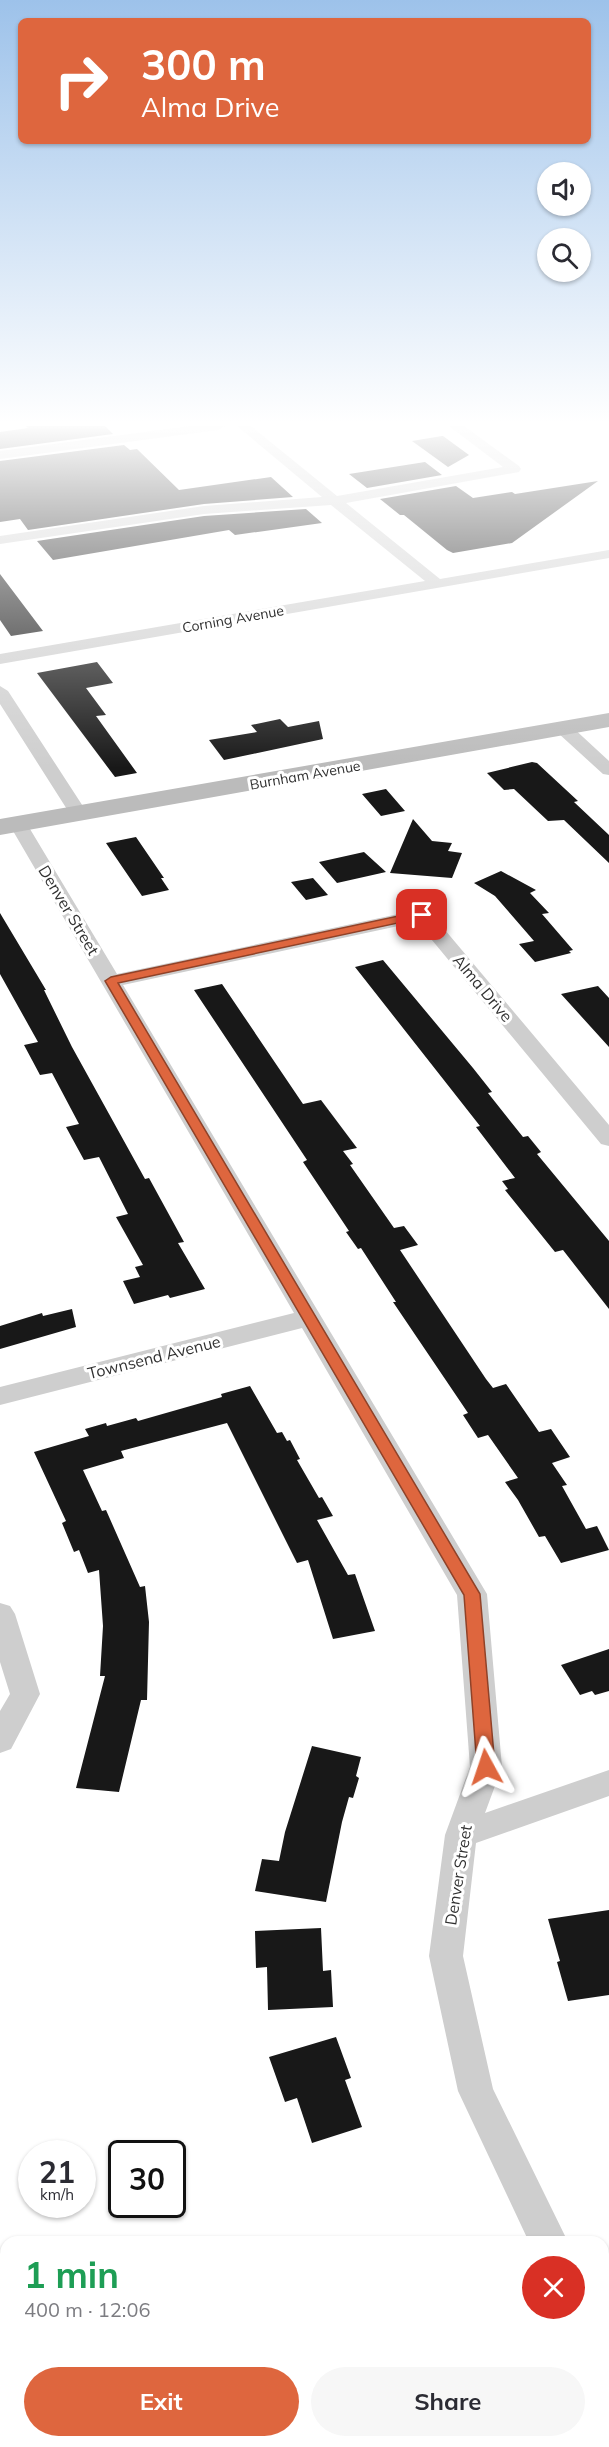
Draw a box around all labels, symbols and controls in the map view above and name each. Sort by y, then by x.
text: 300 m [141,38,266,91]
icon: right [42,42,120,120]
text: Alma Drive [141,90,279,124]
map controls [537,162,591,282]
button: sound [537,162,591,216]
button: search [537,228,591,282]
street label: Corning Avenue [181,601,285,637]
street label: Burnham Avenue [248,756,362,794]
street label: Denver Street [34,861,104,959]
pin [396,889,447,940]
icon: arrive [405,898,438,931]
street label: Alma Drive [449,950,517,1026]
street label: Townsend Avenue [85,1331,223,1383]
position arrow [454,1735,518,1799]
street label: Denver Street [440,1823,476,1927]
speed limit sign: 30 [108,2140,186,2218]
text: 21 [39,2153,75,2191]
text: km/h [40,2185,74,2204]
text: 1 min [24,2252,119,2297]
button: close [522,2256,585,2319]
text: 400 m · 12:06 [24,2297,150,2322]
button: Exit [24,2367,299,2436]
button: Share [311,2367,585,2436]

